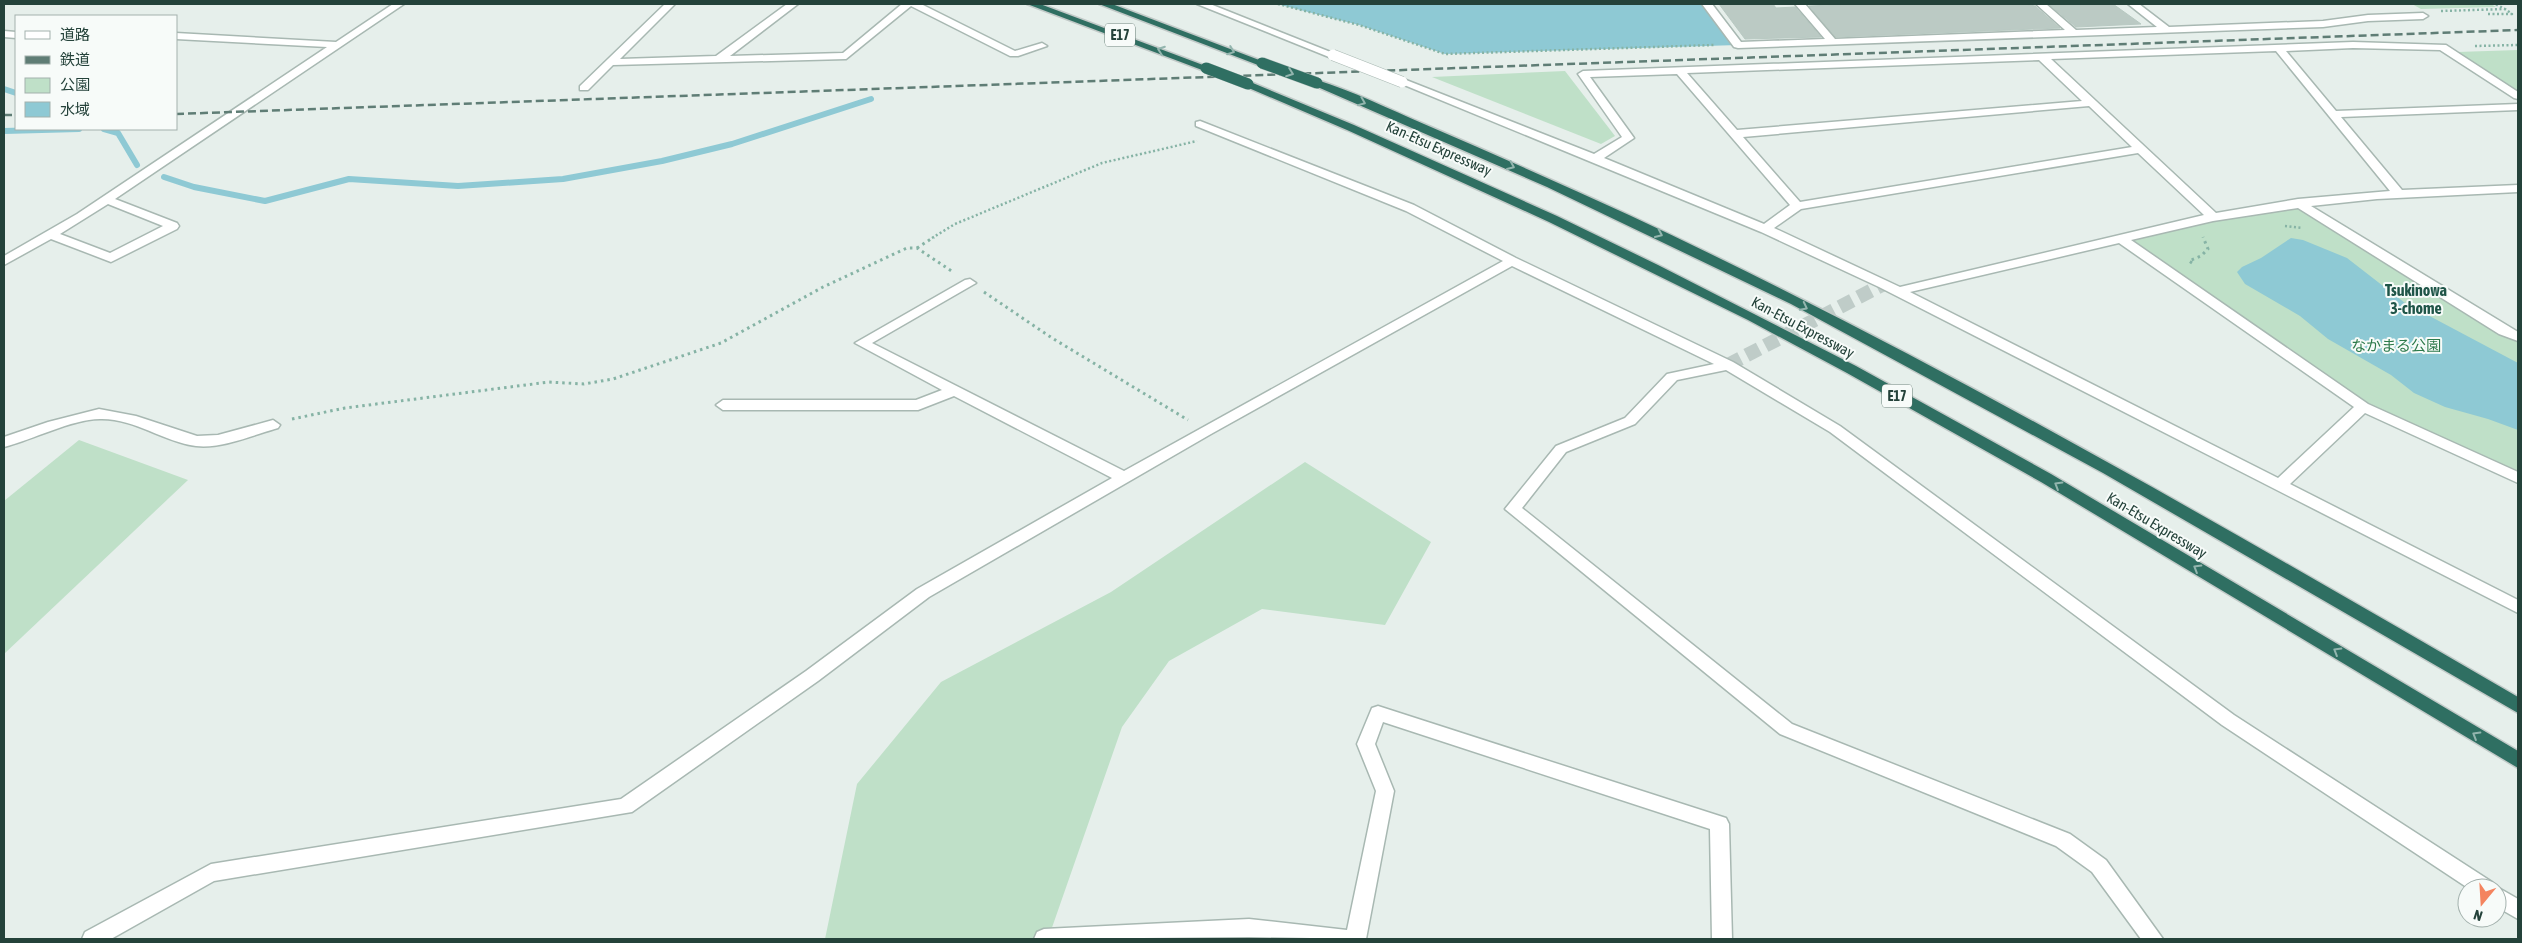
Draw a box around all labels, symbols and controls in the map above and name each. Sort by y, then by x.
legend [15,15,178,130]
road number: E17 [1105,24,1135,46]
text: 道路 [60,26,90,43]
one-way arrow [1226,45,1235,55]
one-way arrow [1157,46,1166,57]
text: 鉄道 [60,51,90,68]
one-way arrow [1285,67,1294,77]
text: 公園 [60,76,90,93]
one-way arrow [1357,95,1366,106]
text: 水域 [60,101,90,118]
street label: Kan-Etsu Expressway [1384,117,1494,179]
one-way arrow [1506,160,1515,171]
one-way arrow [1654,228,1663,239]
district label: Tsukinowa 3-chome [2385,281,2447,317]
street label: Kan-Etsu Expressway [1749,293,1857,361]
one-way arrow [1799,301,1808,311]
park label: なかまる公園 [2351,337,2441,354]
road number: E17 [1882,384,1912,408]
one-way arrow [2054,482,2063,492]
street label: Kan-Etsu Expressway [2104,488,2210,562]
one-way arrow [2194,565,2203,575]
one-way arrow [2333,648,2342,658]
one-way arrow [2473,731,2482,741]
north arrow [2457,878,2507,928]
text: N [2472,906,2484,924]

